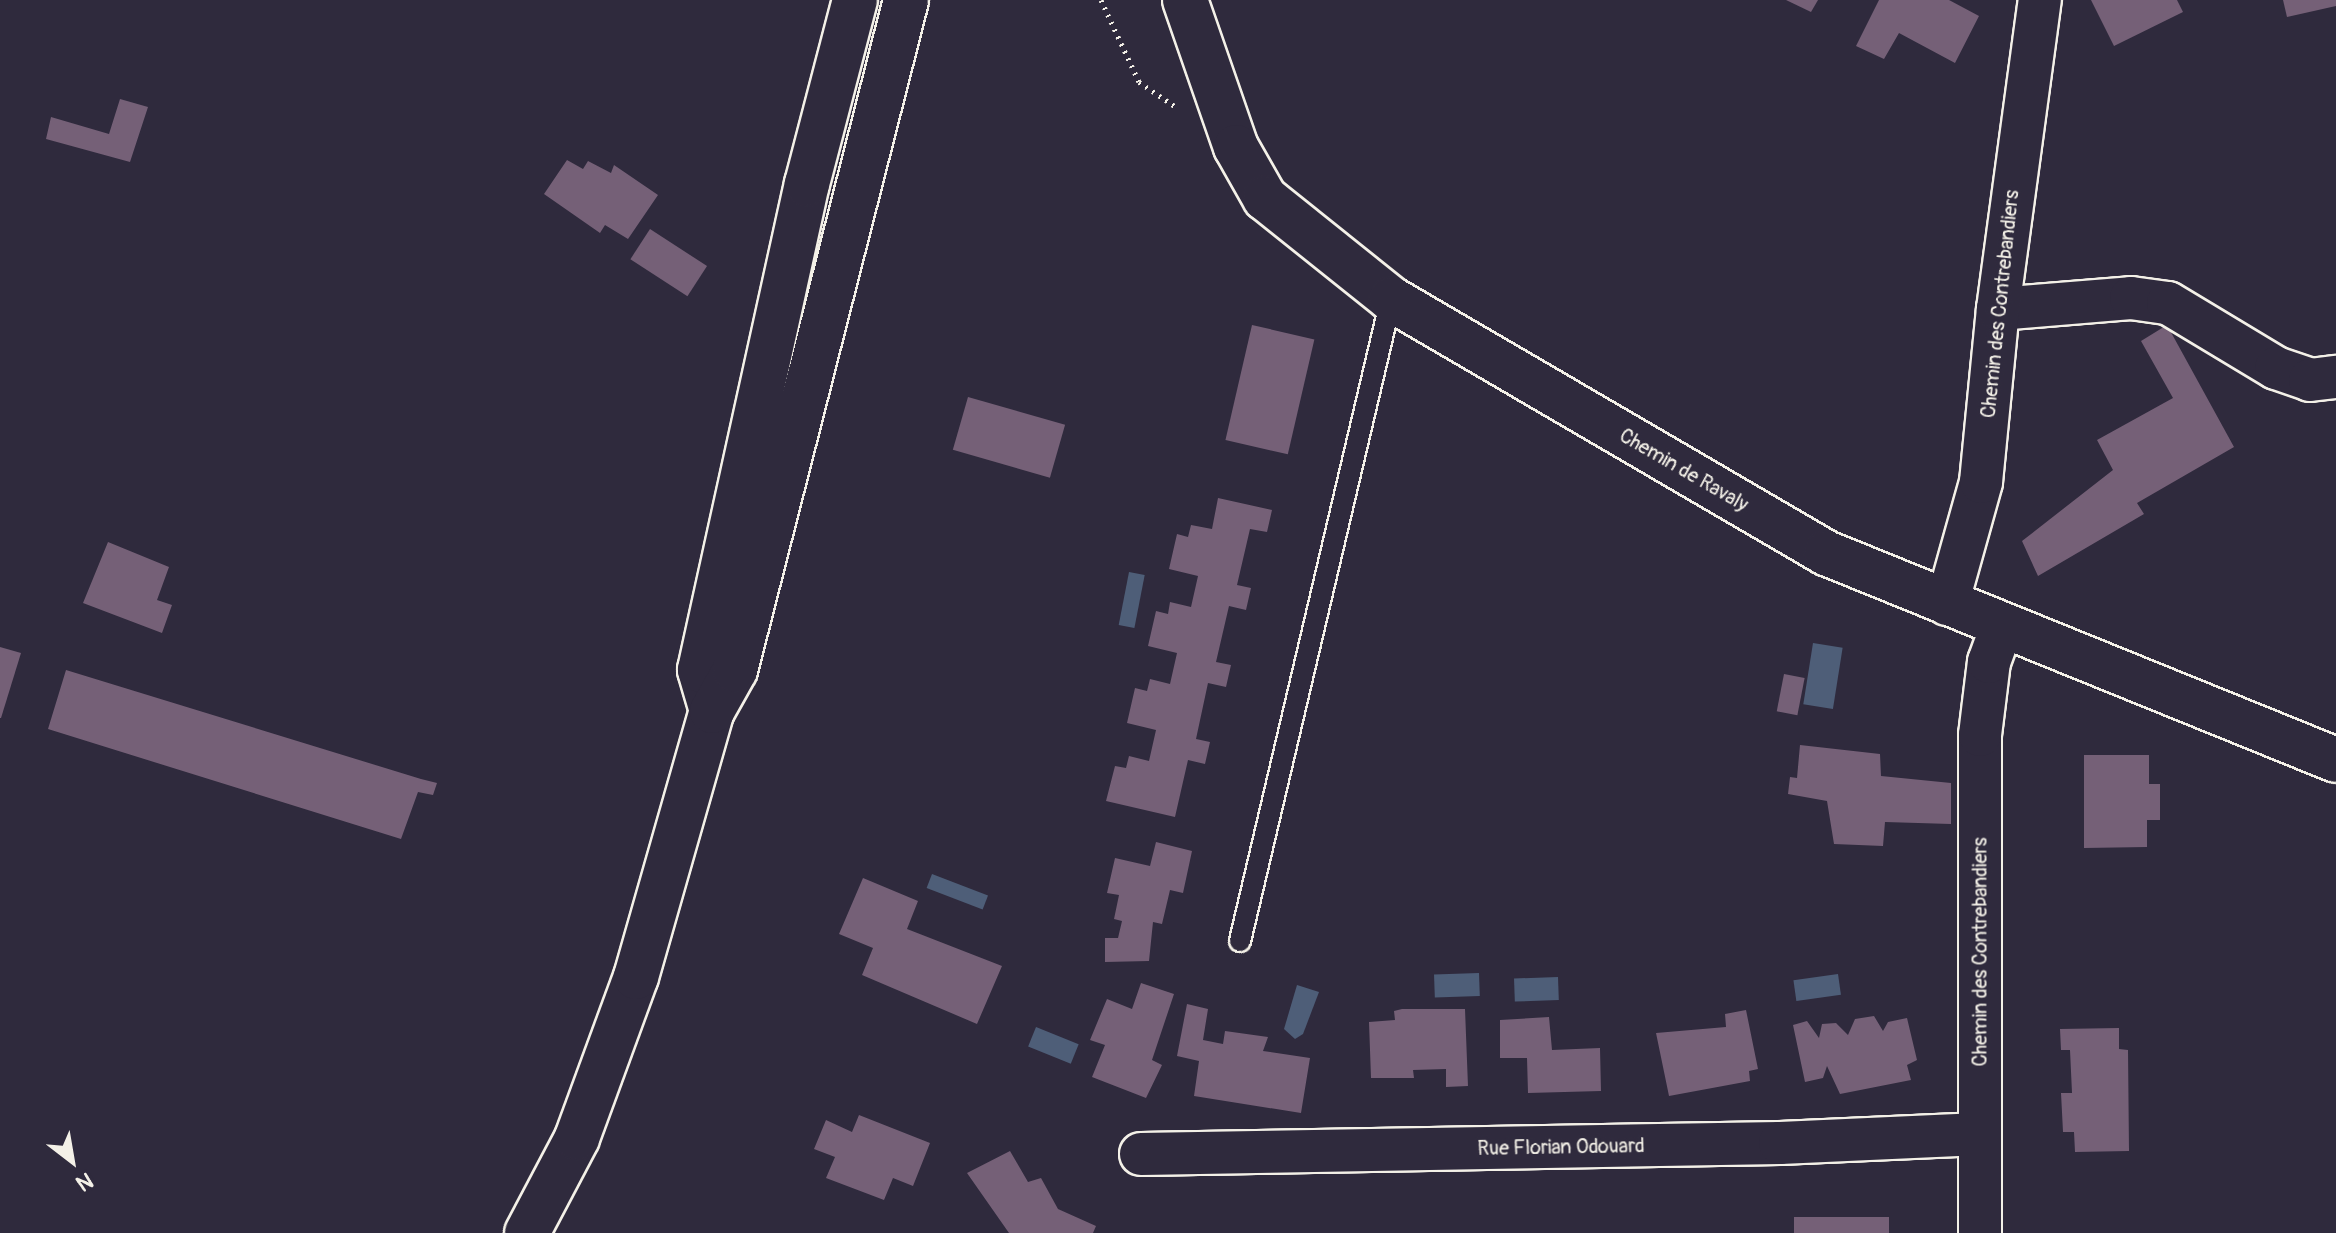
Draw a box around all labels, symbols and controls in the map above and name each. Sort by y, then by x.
street label: Chemin des Contrebandiers [1976,189,2024,419]
street label: Chemin de Ravaly [1615,423,1753,517]
street label: Chemin des Contrebandiers [1968,837,1992,1067]
north arrow [32,1121,112,1201]
street label: Rue Florian Odouard [1477,1134,1645,1160]
text: N [71,1166,98,1197]

